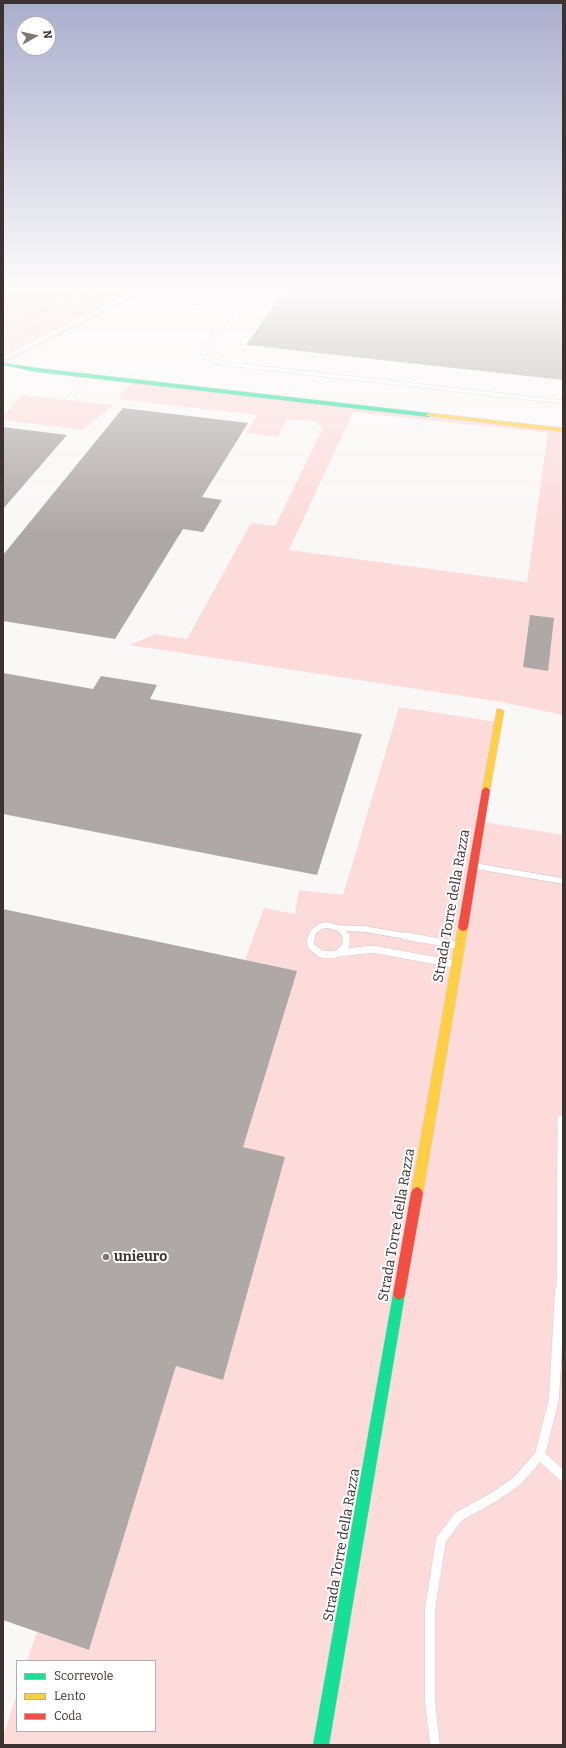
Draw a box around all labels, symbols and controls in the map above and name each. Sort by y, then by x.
north arrow [16,16,56,56]
text: N [40,29,54,40]
street label: Strada Torre della Razza [430,828,474,984]
street label: Strada Torre della Razza [375,1147,419,1303]
place label: unieuro [114,1249,167,1265]
marker: unieuro [101,1252,111,1262]
street label: Strada Torre della Razza [320,1467,364,1623]
legend [16,1660,156,1732]
text: Scorrevole [54,1669,113,1683]
text: Lento [54,1689,86,1703]
text: Coda [54,1709,82,1723]

